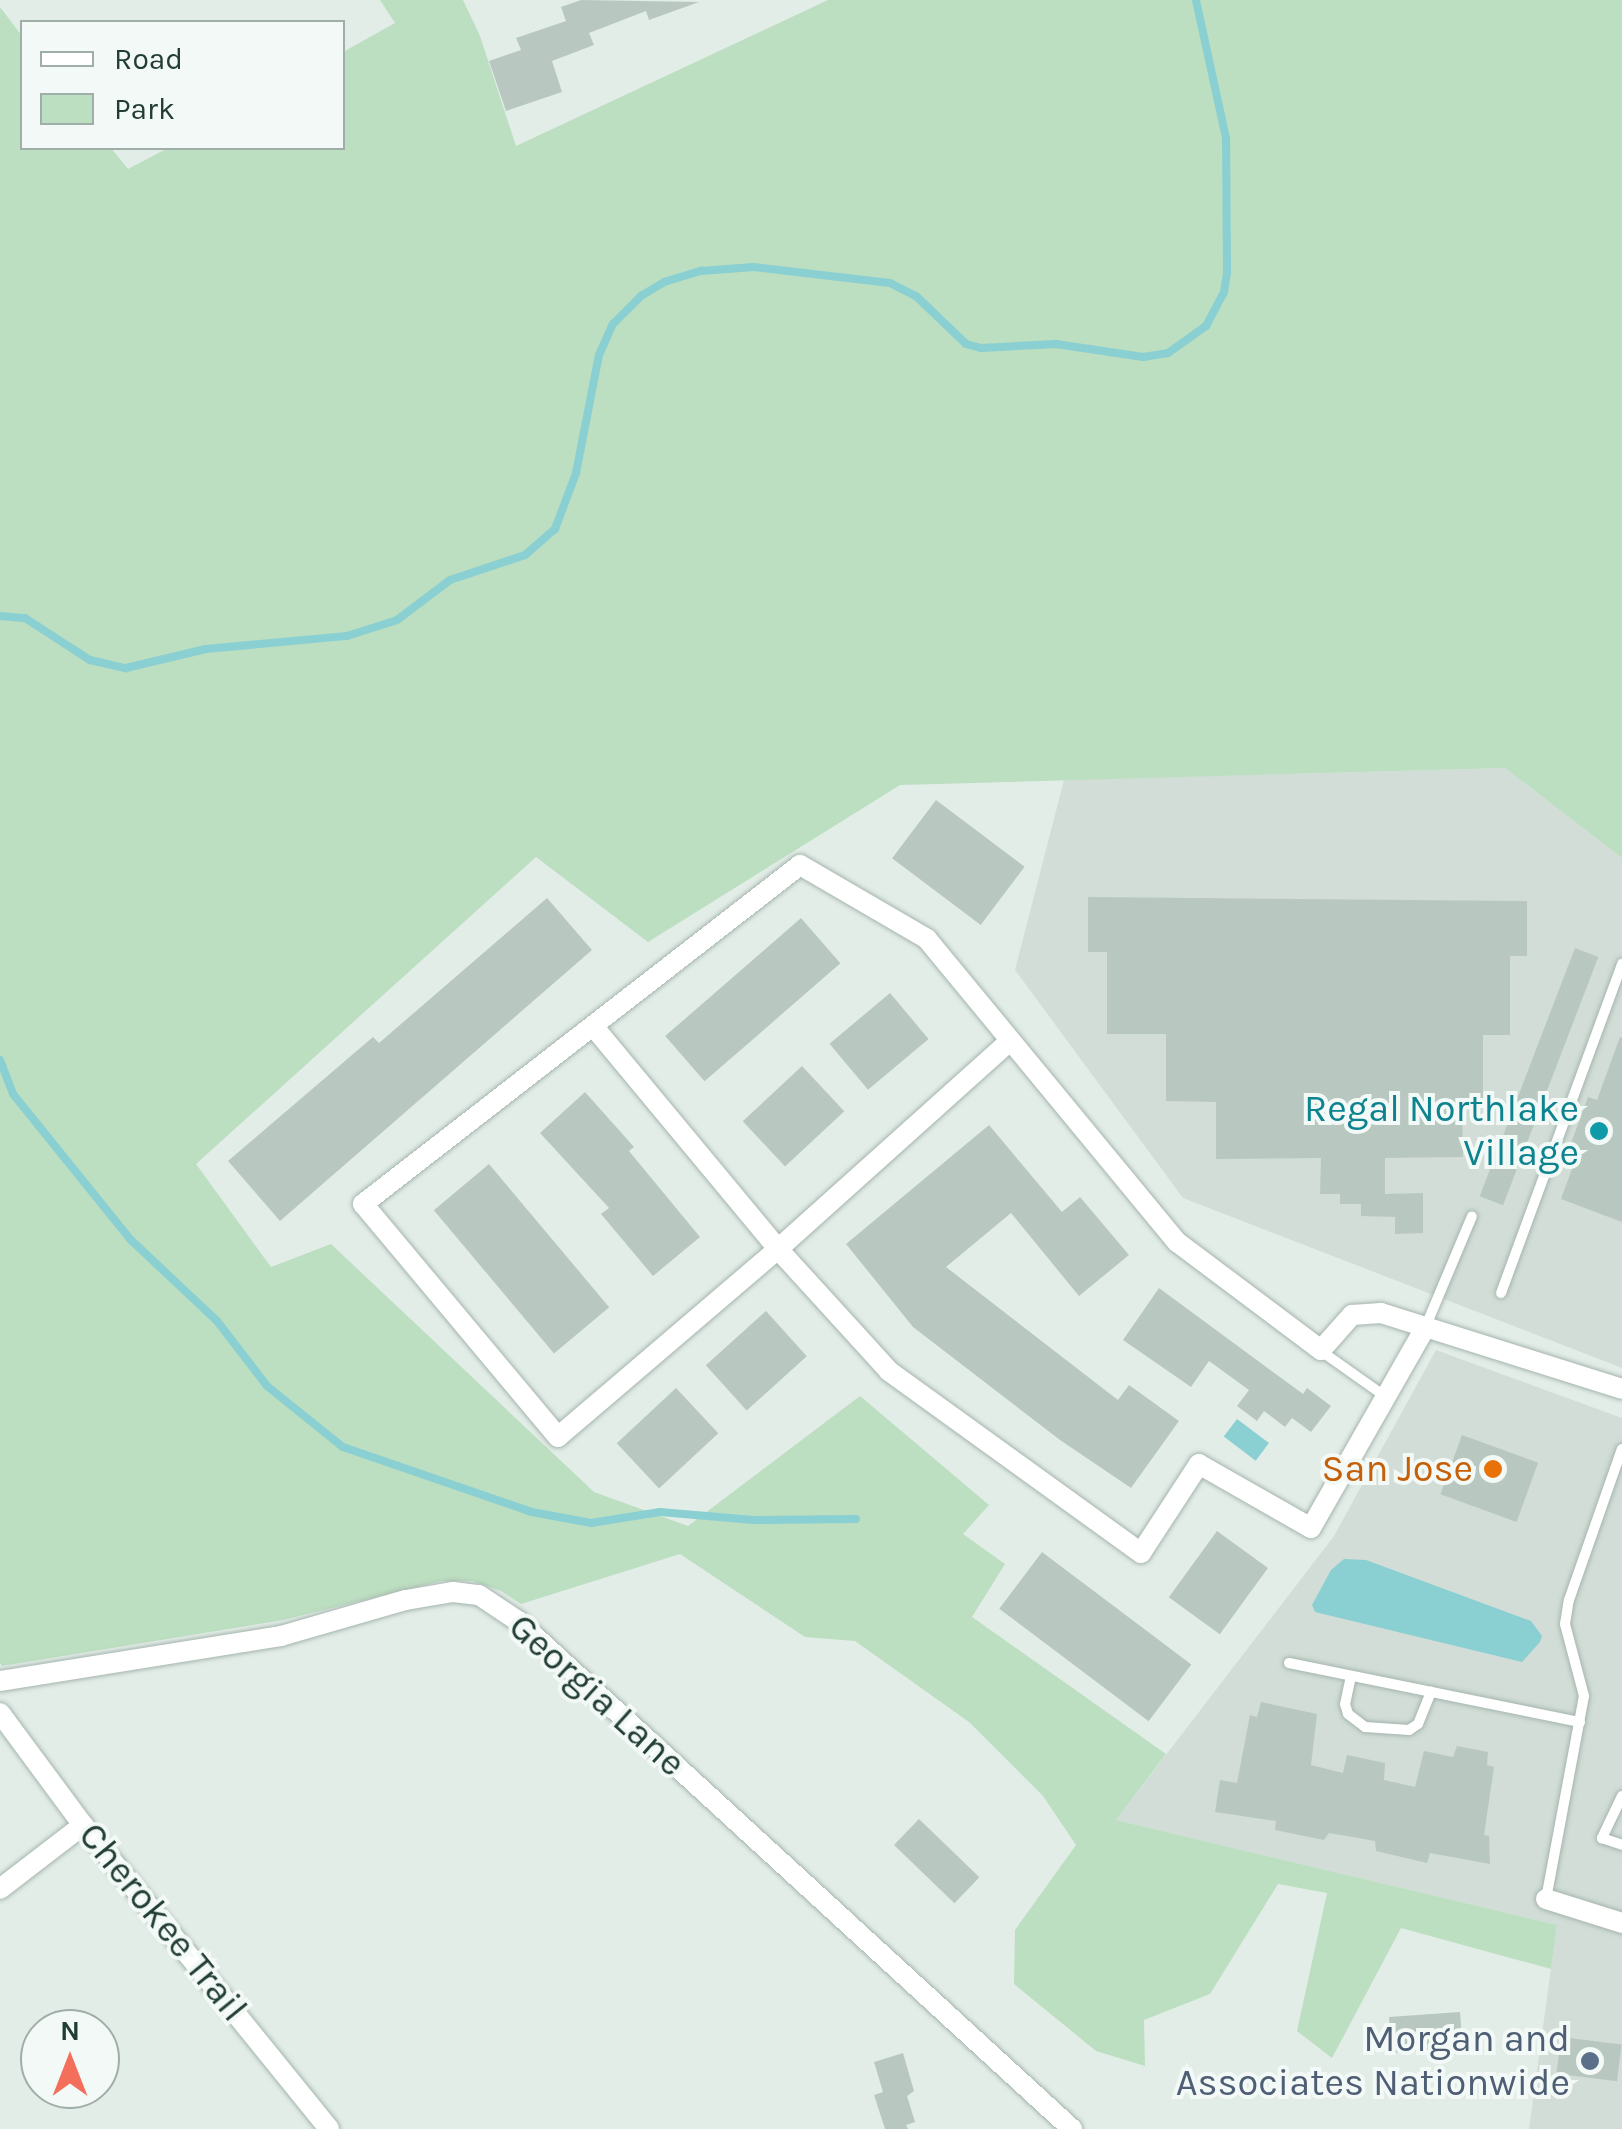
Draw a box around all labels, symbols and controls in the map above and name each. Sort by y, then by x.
legend [20,20,345,150]
text: Road [114,41,183,77]
text: Park [114,91,175,127]
place label: Regal Northlake Village [1304,1086,1579,1176]
marker: Regal Northlake Village [1588,1120,1610,1142]
place label: San Jose [1322,1446,1473,1492]
marker: San Jose [1482,1458,1504,1480]
street label: Georgia Lane [499,1604,695,1786]
street label: Cherokee Trail [69,1813,257,2031]
north arrow [20,2009,120,2109]
text: N [60,2014,80,2047]
place label: Morgan and Associates Nationwide [1176,2016,1570,2106]
marker: Morgan and Associates Nationwide [1579,2050,1601,2072]

